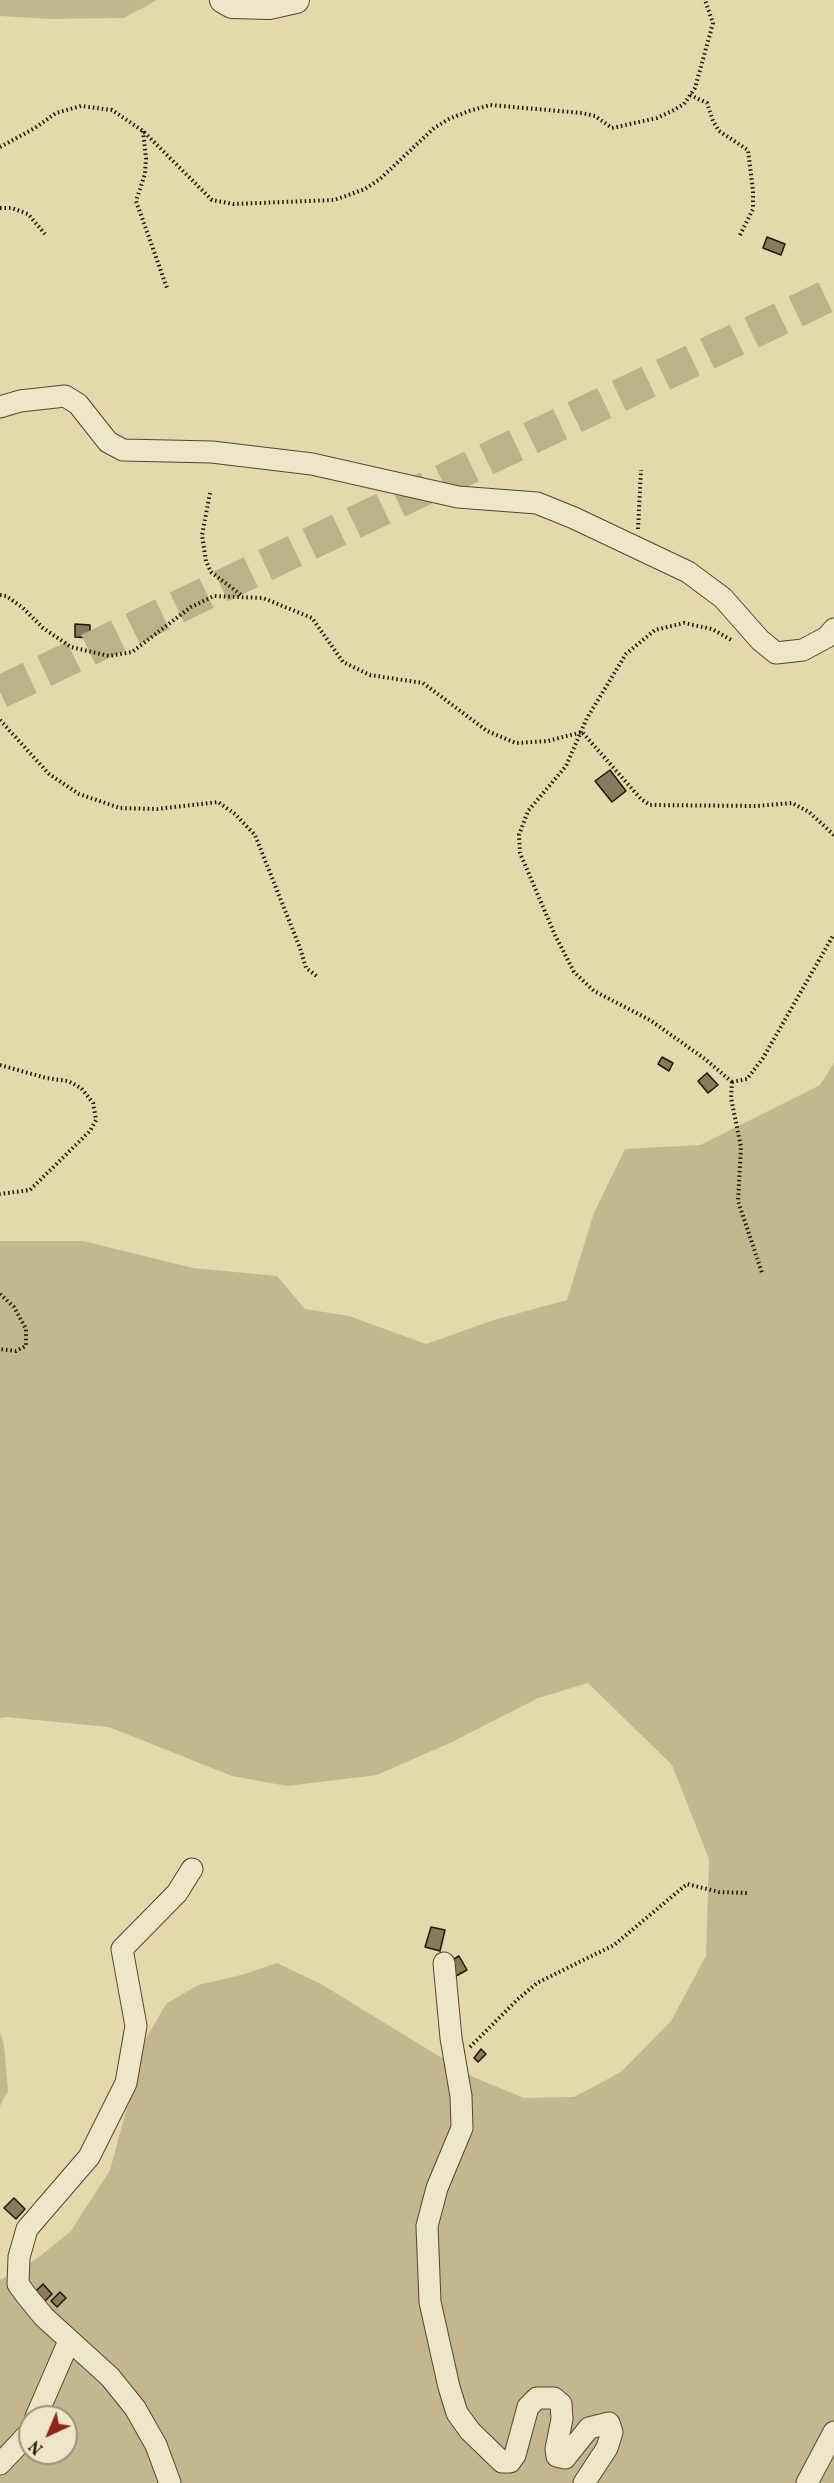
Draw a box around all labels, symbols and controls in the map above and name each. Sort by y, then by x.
north arrow [18,2405,78,2465]
text: N [25,2435,49,2458]

